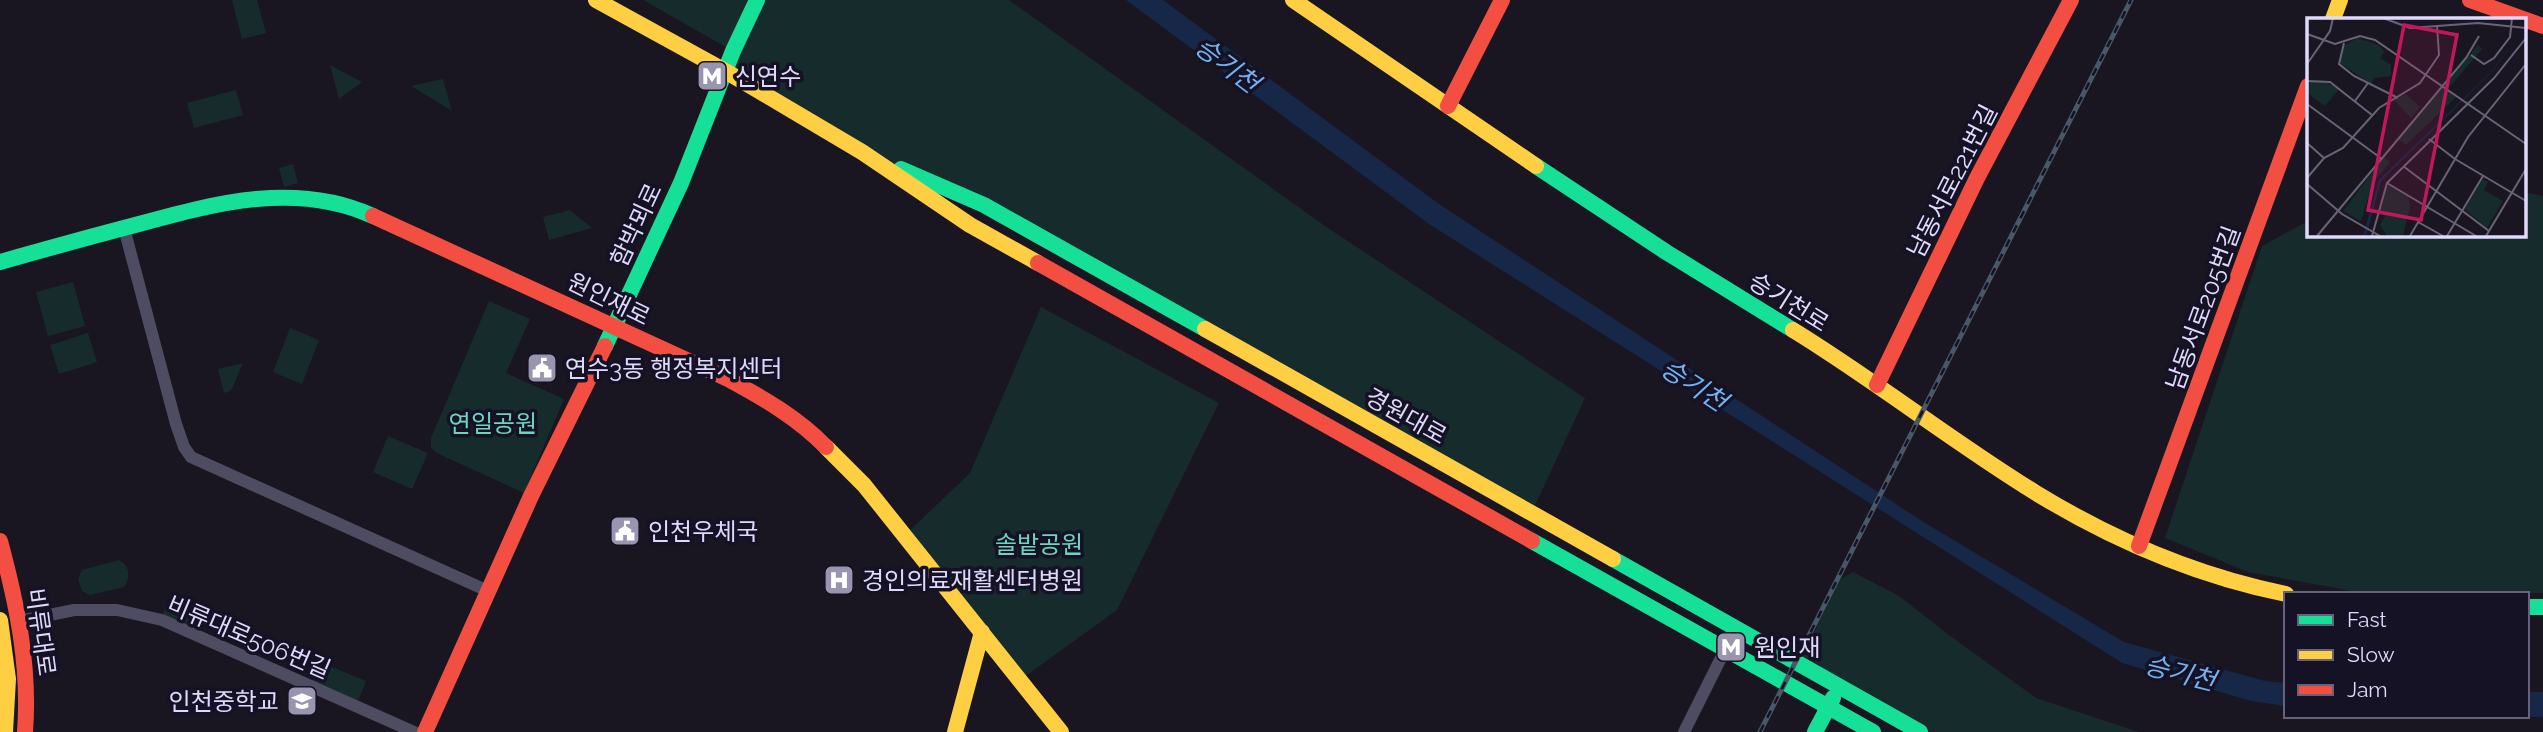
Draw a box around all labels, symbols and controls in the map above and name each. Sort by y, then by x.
inset map [2307,18,2526,236]
water label: 승기천 [1189,31,1267,100]
metro station icon: 신연수 [695,59,729,93]
place label: 신연수 [735,62,801,91]
street label: 남동서로221번길 [1901,100,2003,262]
street label: 함박뫼로 [604,179,668,271]
street label: 남동서로205번길 [2160,222,2246,394]
street label: 승기천로 [1744,266,1834,338]
street label: 원인재로 [563,267,655,331]
public building icon: 연수3동 행정복지센터 [525,351,559,385]
water label: 승기천 [1656,353,1735,419]
place label: 연수3동 행정복지센터 [565,354,783,383]
street label: 경원대로 [1360,382,1452,450]
park label: 연일공원 [449,409,537,438]
public building icon: 인천우체국 [608,514,642,548]
place label: 인천우체국 [648,517,758,546]
park label: 솔밭공원 [995,530,1083,559]
hospital icon: 경인의료재활센터병원 [822,563,856,597]
place label: 경인의료재활센터병원 [862,566,1083,595]
street label: 비류대로 [20,586,62,678]
street label: 비류대로506번길 [163,590,335,684]
legend [2284,592,2529,718]
text: Fast [2347,607,2387,632]
metro station icon: 원인재 [1714,630,1748,664]
place label: 원인재 [1754,633,1820,662]
text: Slow [2347,642,2395,667]
water label: 승기천 [2142,650,2221,697]
text: Jam [2347,677,2388,702]
school or university icon: 인천중학교 [285,684,319,718]
place label: 인천중학교 [169,687,279,716]

